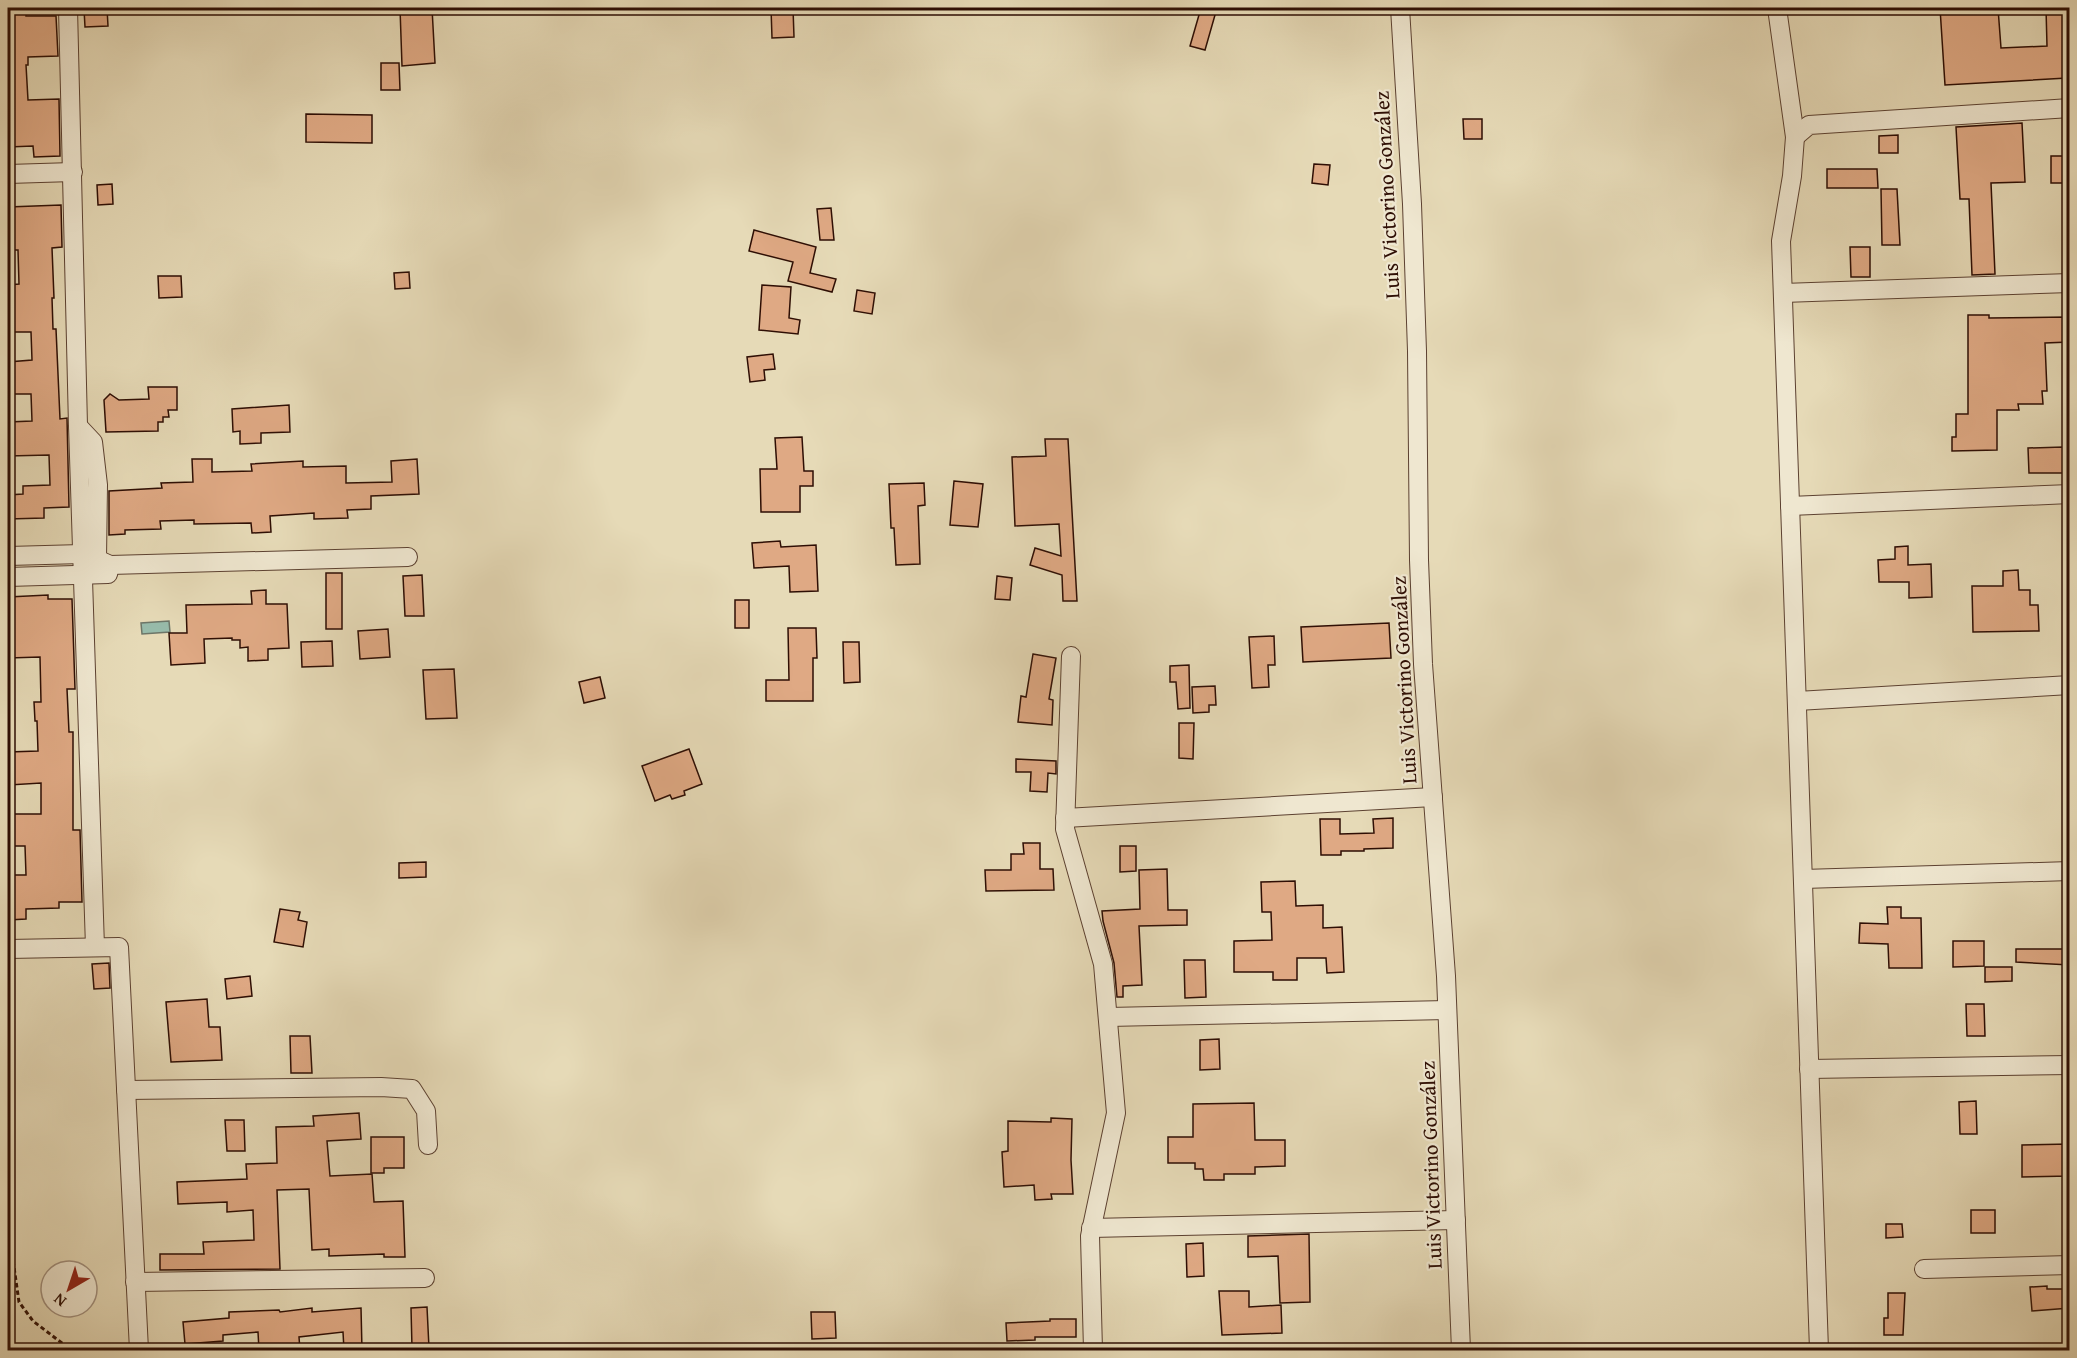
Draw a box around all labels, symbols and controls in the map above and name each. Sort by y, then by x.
street label: Luis Victorino González [1366,90,1407,300]
street label: Luis Victorino González [1383,575,1424,785]
street label: Luis Victorino González [1411,1060,1450,1270]
north arrow [39,1259,99,1319]
text: N [48,1288,71,1313]

